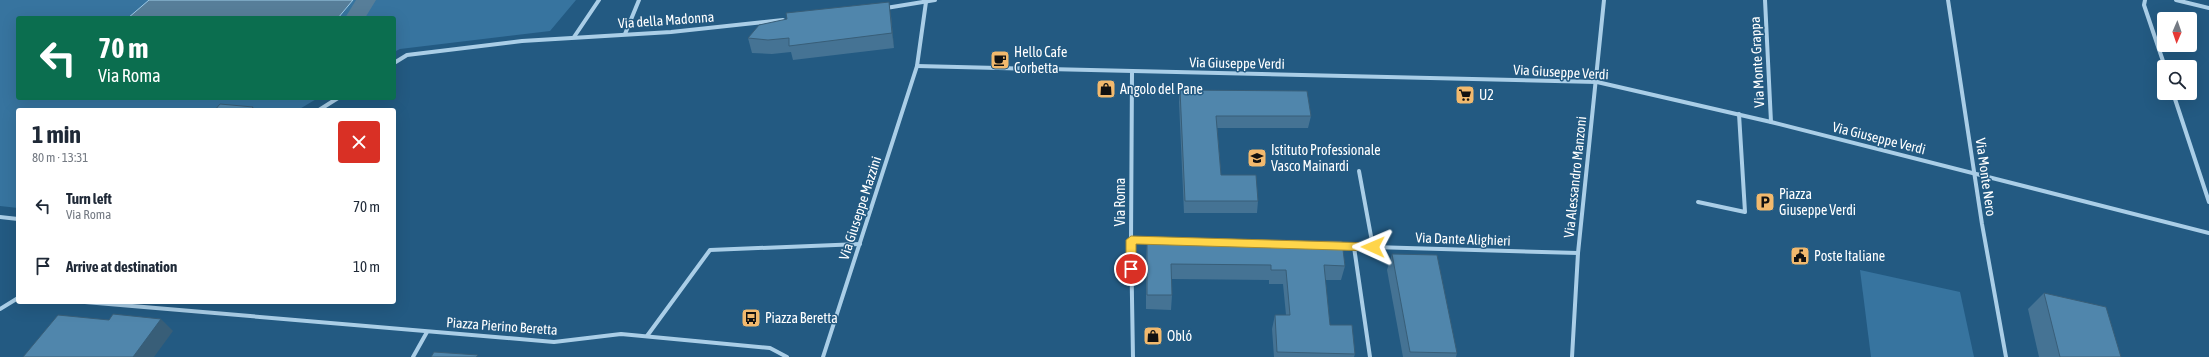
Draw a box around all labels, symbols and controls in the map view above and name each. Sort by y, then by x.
street label: Via della Madonna [617,9,715,31]
north arrow [2157,12,2197,52]
map controls [2157,12,2197,100]
street label: Via Monte Grappa [1747,16,1767,108]
icon: left [32,32,84,84]
text: 70 m [98,32,148,64]
place label: Hello Cafe Corbetta [1014,44,1067,76]
cafe icon: Hello Cafe Corbetta [989,49,1011,71]
street label: Via Giuseppe Verdi [1189,54,1285,72]
button: search [2157,60,2197,100]
street label: Via Giuseppe Verdi [1513,62,1609,82]
text: Via Roma [98,65,161,86]
shop icon: Angolo del Pane [1095,78,1117,100]
place label: Angolo del Pane [1120,81,1203,97]
supermarket icon: U2 [1454,84,1476,106]
place label: U2 [1479,87,1494,103]
street label: Via Alessandro Manzoni [1561,116,1589,238]
street label: Via Giuseppe Verdi [1831,119,1927,157]
text: 1 min [32,121,81,148]
button: close [338,121,380,163]
street label: Via Monte Nero [1973,137,1999,217]
place label: Istituto Professionale Vasco Mainardi [1271,142,1381,174]
school or university icon: Istituto Professionale Vasco Mainardi [1246,147,1268,169]
text: 80 m · 13:31 [32,150,88,165]
street label: Via Giuseppe Mazzini [836,154,884,262]
street label: Via Roma [1112,178,1128,226]
place label: Piazza Giuseppe Verdi [1779,186,1856,218]
text: Turn left [66,190,112,207]
parking icon: Piazza Giuseppe Verdi [1754,191,1776,213]
icon: left [32,195,54,217]
text: 70 m [353,198,380,215]
text: Via Roma [66,207,111,222]
position arrow [1352,226,1394,268]
street label: Via Dante Alighieri [1415,229,1511,249]
public building icon: Poste Italiane [1789,245,1811,267]
place label: Poste Italiane [1814,248,1885,264]
pin [1114,252,1148,286]
icon: arrive [32,255,54,277]
text: Arrive at destination [66,258,177,275]
text: 10 m [353,258,380,275]
icon: arrive [1120,258,1142,280]
bus stop icon: Piazza Beretta [740,307,762,329]
place label: Piazza Beretta [765,310,838,326]
street label: Piazza Pierino Beretta [446,314,558,338]
shop icon: Obló [1142,325,1164,347]
place label: Obló [1167,328,1192,344]

